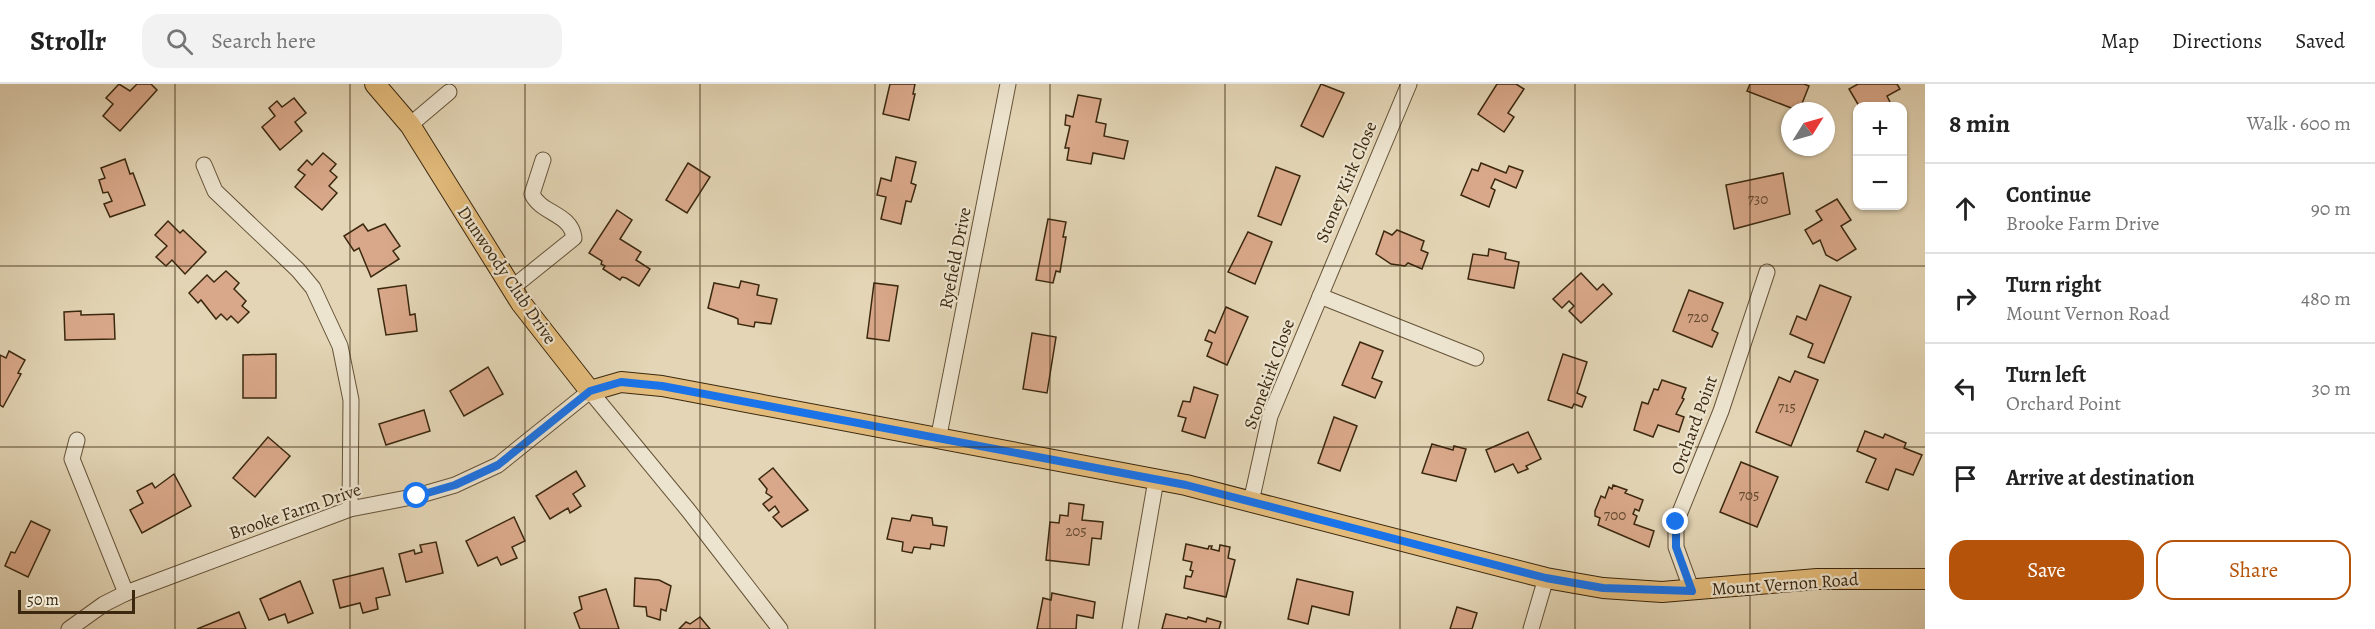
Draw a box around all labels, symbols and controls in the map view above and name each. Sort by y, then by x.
search box [142,14,562,68]
text: Strollr [30,22,106,60]
icon: search [163,25,196,58]
text: Search here [211,26,316,56]
text: Map [2101,27,2139,55]
text: Directions [2172,27,2262,55]
text: Saved [2295,27,2345,55]
north arrow [1781,102,1835,156]
map controls [1853,102,1907,210]
button: + [1853,102,1907,156]
text: 8 min [1949,106,2010,141]
text: Walk · 600 m [2247,110,2351,137]
street label: Stoney Kirk Close [1310,118,1382,246]
button: − [1853,156,1907,210]
text: Continue [2006,180,2091,210]
house number: 730 [1748,189,1768,209]
icon: ahead [1949,192,1982,225]
text: 90 m [2311,195,2351,222]
street label: Dunwoody Club Drive [452,201,562,349]
street label: Ryefield Drive [933,205,977,311]
text: Brooke Farm Drive [2006,210,2159,237]
text: Turn right [2006,270,2102,300]
icon: right [1949,282,1982,315]
text: 480 m [2301,285,2351,312]
text: Mount Vernon Road [2006,300,2170,327]
house number: 720 [1687,307,1709,327]
street label: Stonekirk Close [1238,316,1300,432]
text: Turn left [2006,360,2086,390]
street label: Orchard Point [1665,372,1723,478]
icon: left [1949,372,1982,405]
text: 30 m [2311,375,2351,402]
text: Orchard Point [2006,390,2121,417]
house number: 715 [1778,397,1796,417]
icon: arrive [1949,462,1982,495]
text: Arrive at destination [2006,463,2195,493]
street label: Brooke Farm Drive [226,477,364,545]
route start [403,482,429,508]
house number: 705 [1739,485,1759,505]
house number: 700 [1604,505,1626,525]
route end [1662,508,1688,534]
house number: 205 [1065,521,1087,541]
button: Save [1949,540,2144,600]
button: Share [2156,540,2351,600]
street label: Mount Vernon Road [1711,567,1860,601]
scale bar [18,587,135,614]
text: 50 m [27,589,59,611]

